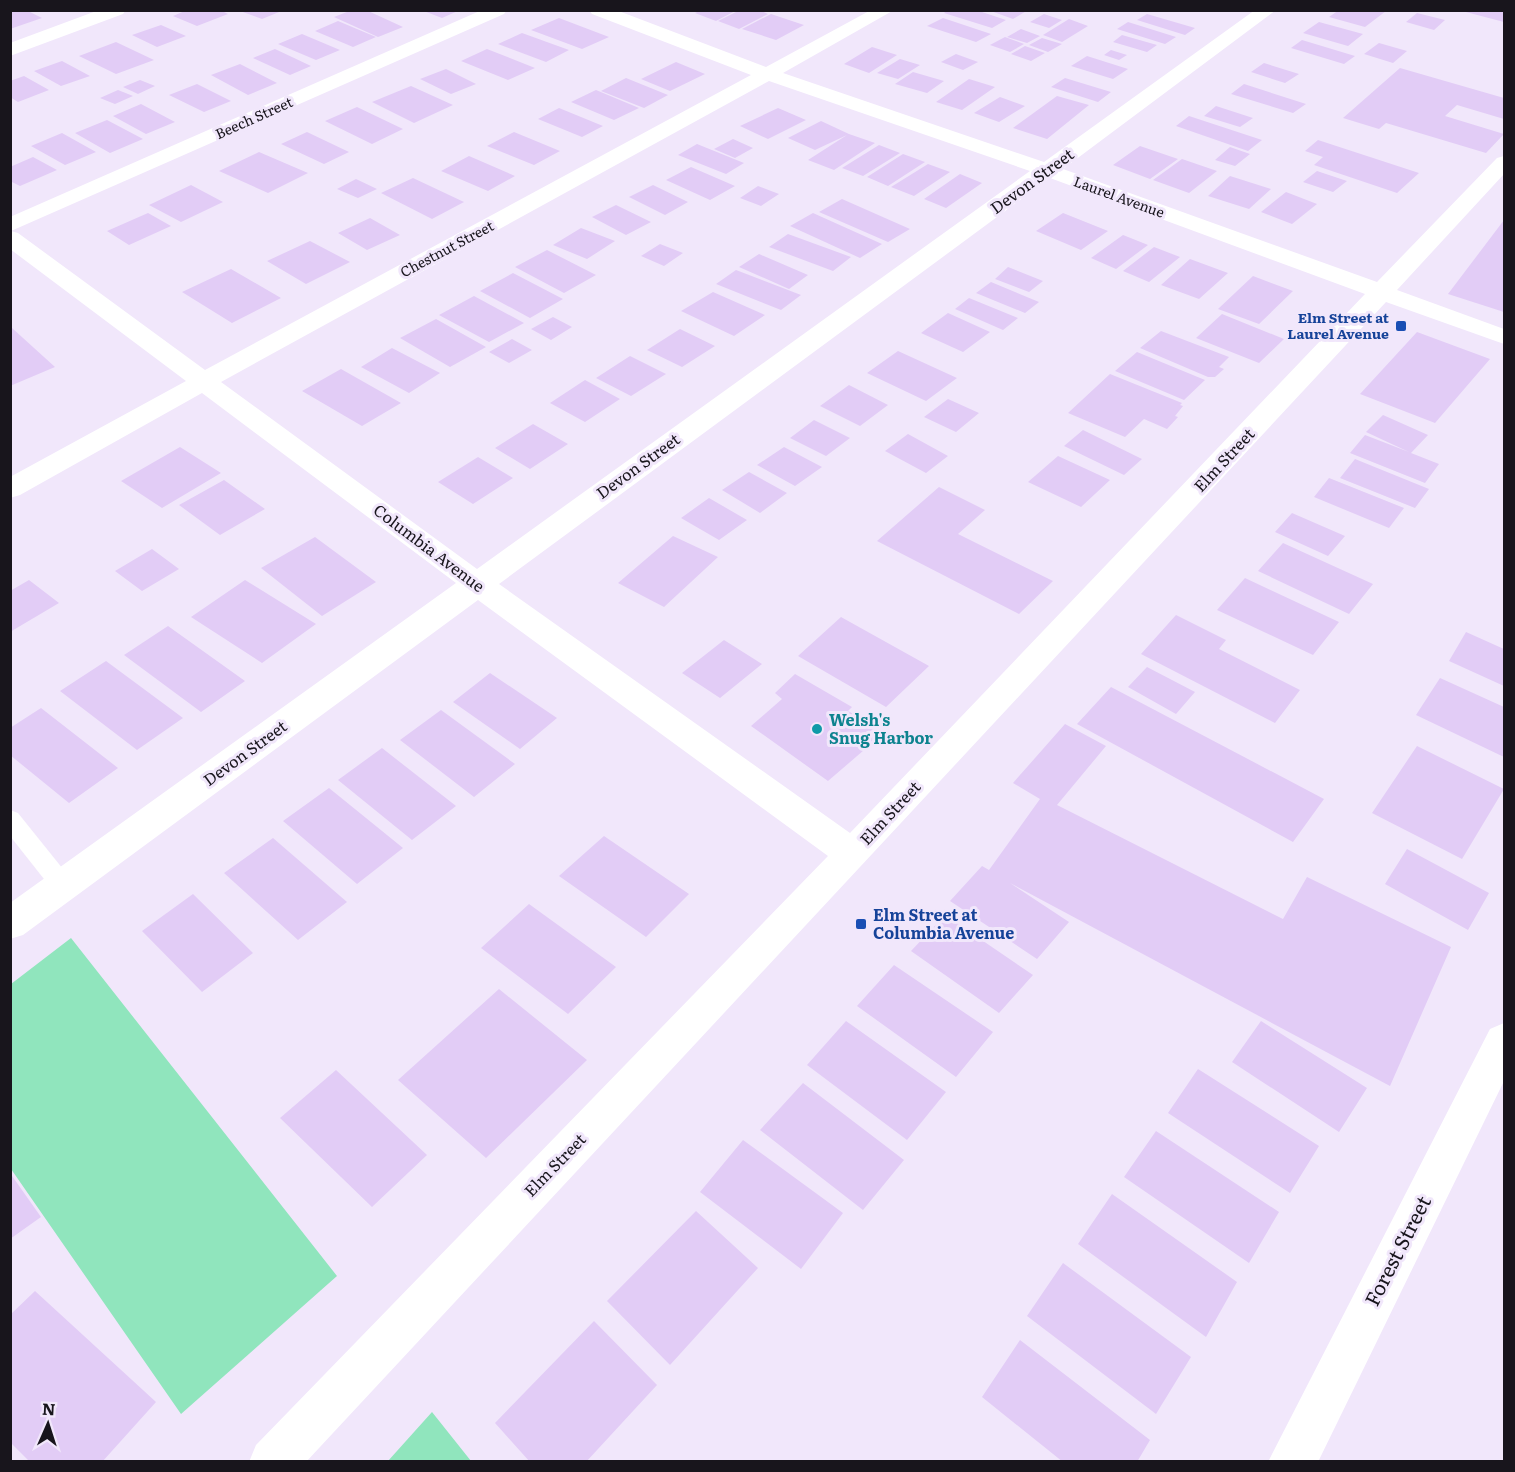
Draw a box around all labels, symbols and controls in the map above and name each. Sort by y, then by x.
street label: Beech Street [212,91,296,143]
street label: Devon Street [985,141,1079,219]
street label: Laurel Avenue [1071,170,1167,222]
street label: Chestnut Street [396,215,497,281]
place label: Elm Street at Laurel Avenue [1287,307,1390,343]
marker: Elm Street at Laurel Avenue [1394,319,1408,333]
street label: Elm Street [1187,422,1260,497]
street label: Devon Street [591,426,685,504]
street label: Columbia Avenue [369,497,490,597]
place label: Welsh's Snug Harbor [829,707,933,749]
street label: Devon Street [198,713,292,791]
marker: Welsh's Snug Harbor [810,722,824,736]
street label: Elm Street [853,775,926,850]
place label: Elm Street at Columbia Avenue [873,902,1014,944]
marker: Elm Street at Columbia Avenue [854,917,868,931]
street label: Elm Street [518,1127,591,1201]
street label: Forest Street [1355,1190,1437,1311]
north arrow [18,1394,78,1454]
text: N [41,1396,56,1420]

